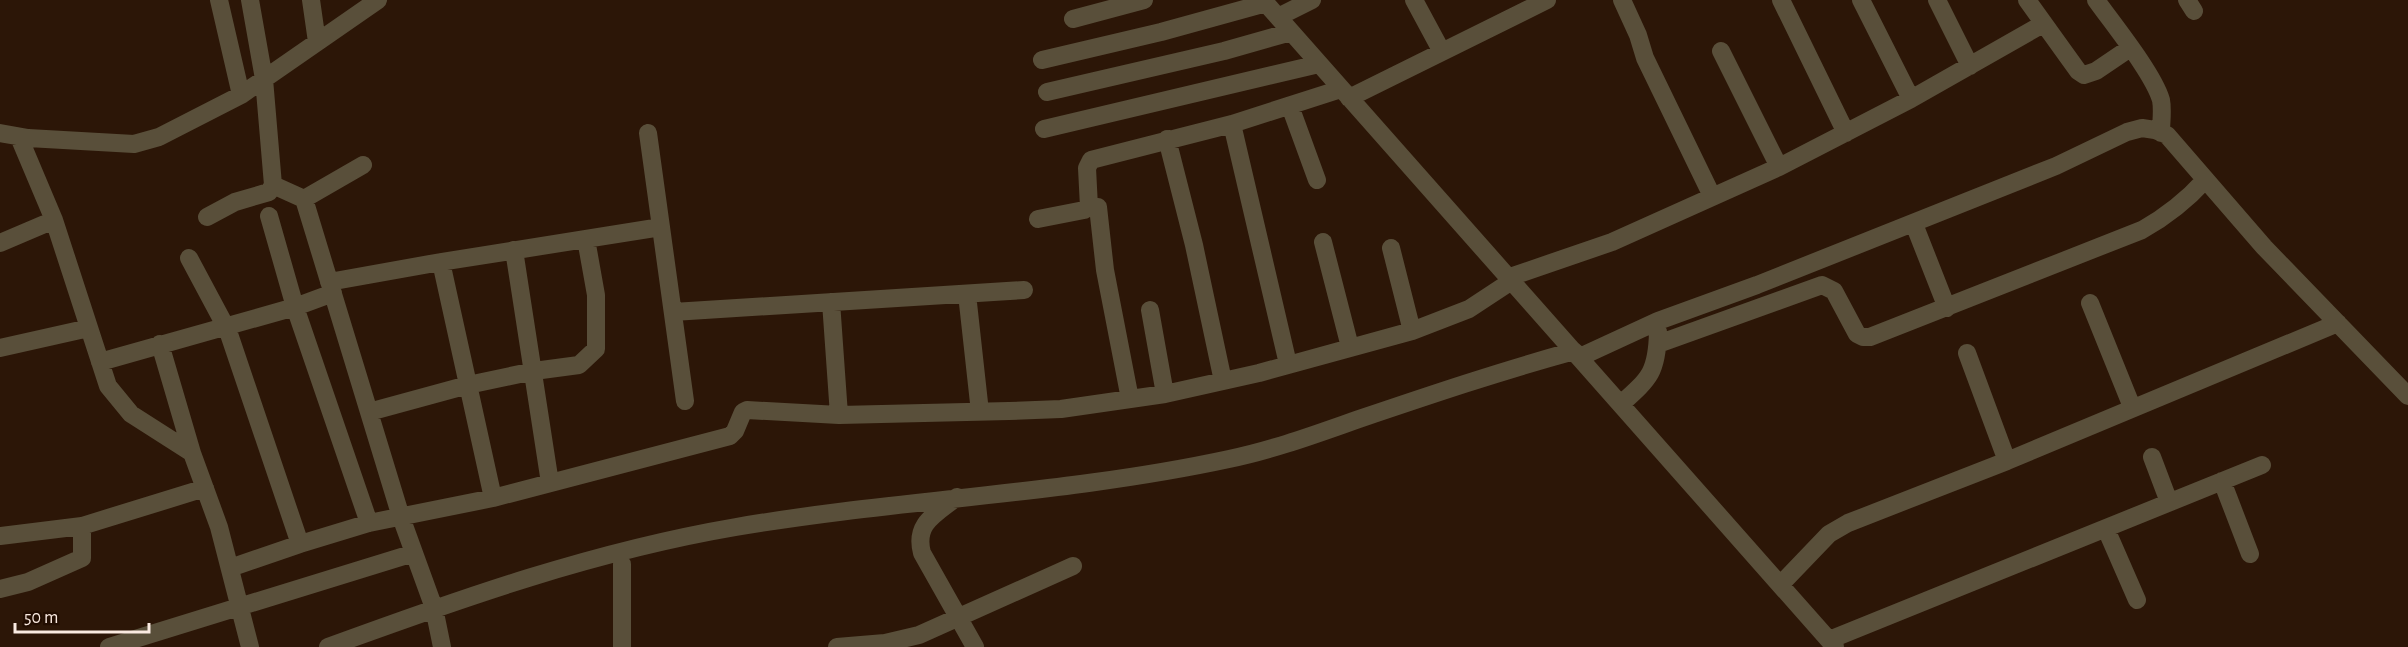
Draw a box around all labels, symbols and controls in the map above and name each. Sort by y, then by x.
scale bar [15,596,148,634]
text: 50 m [24,609,58,627]

